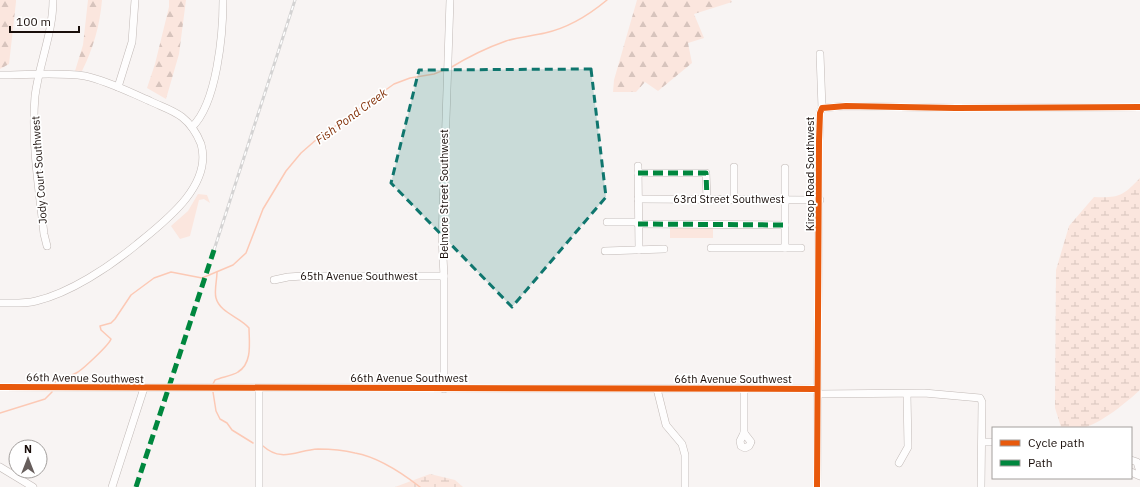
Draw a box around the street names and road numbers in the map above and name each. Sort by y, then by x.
street label: Jody Court Southwest [28,115,50,225]
street label: Kirsop Road Southwest [803,117,817,231]
street label: Belmore Street Southwest [437,129,451,259]
street label: 63rd Street Southwest [673,192,785,206]
street label: 65th Avenue Southwest [300,269,418,283]
street label: 66th Avenue Southwest [26,370,144,386]
street label: 66th Avenue Southwest [350,371,468,385]
street label: 66th Avenue Southwest [674,372,792,386]

